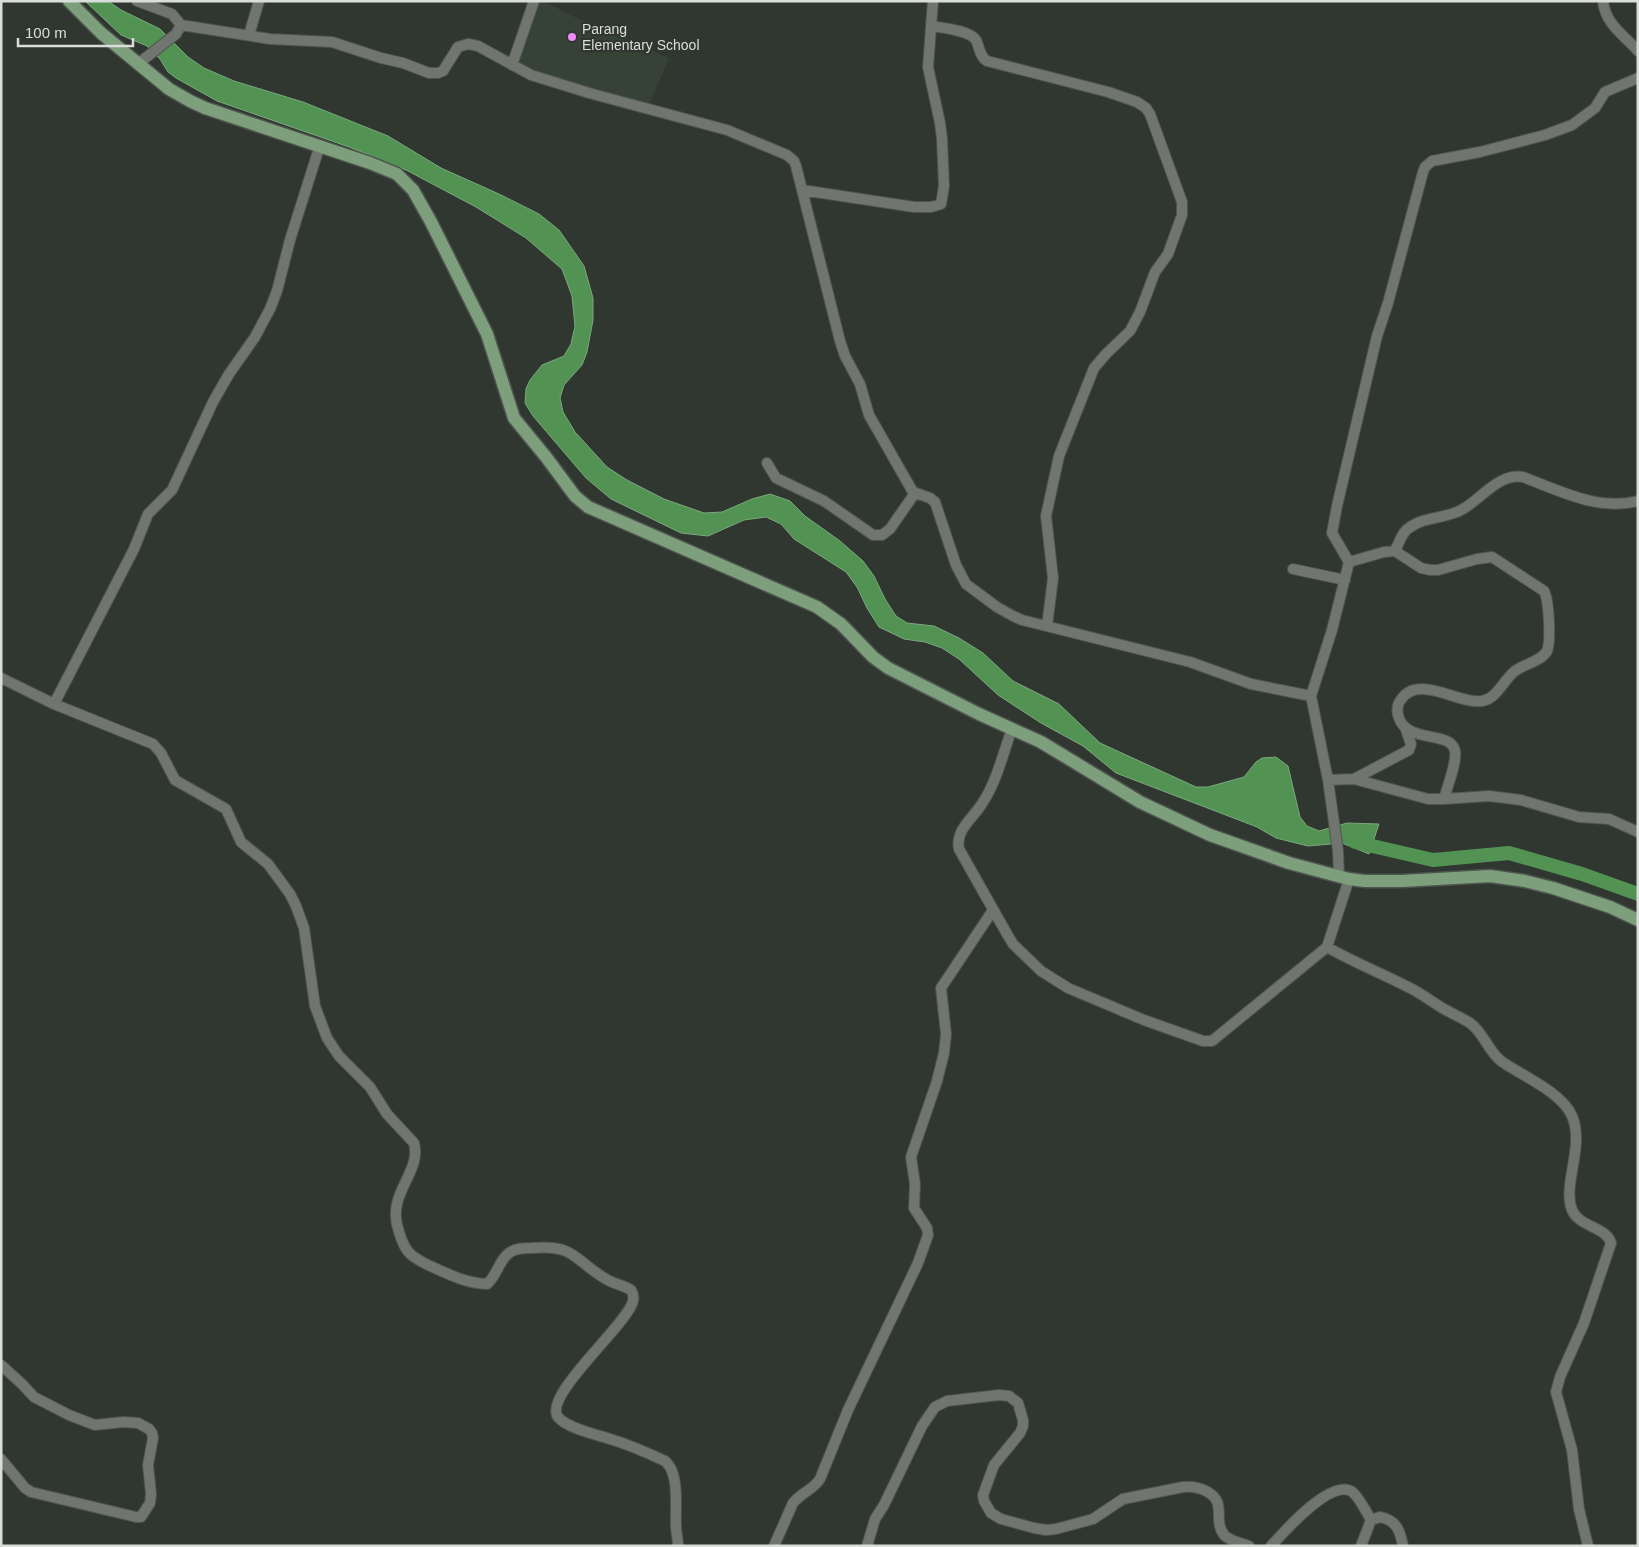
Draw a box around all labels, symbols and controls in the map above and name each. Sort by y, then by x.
scale bar [18,15,132,47]
place label: Parang Elementary School [582,21,700,53]
text: 100 m [25,24,67,41]
marker: Parang Elementary School [566,31,578,43]

